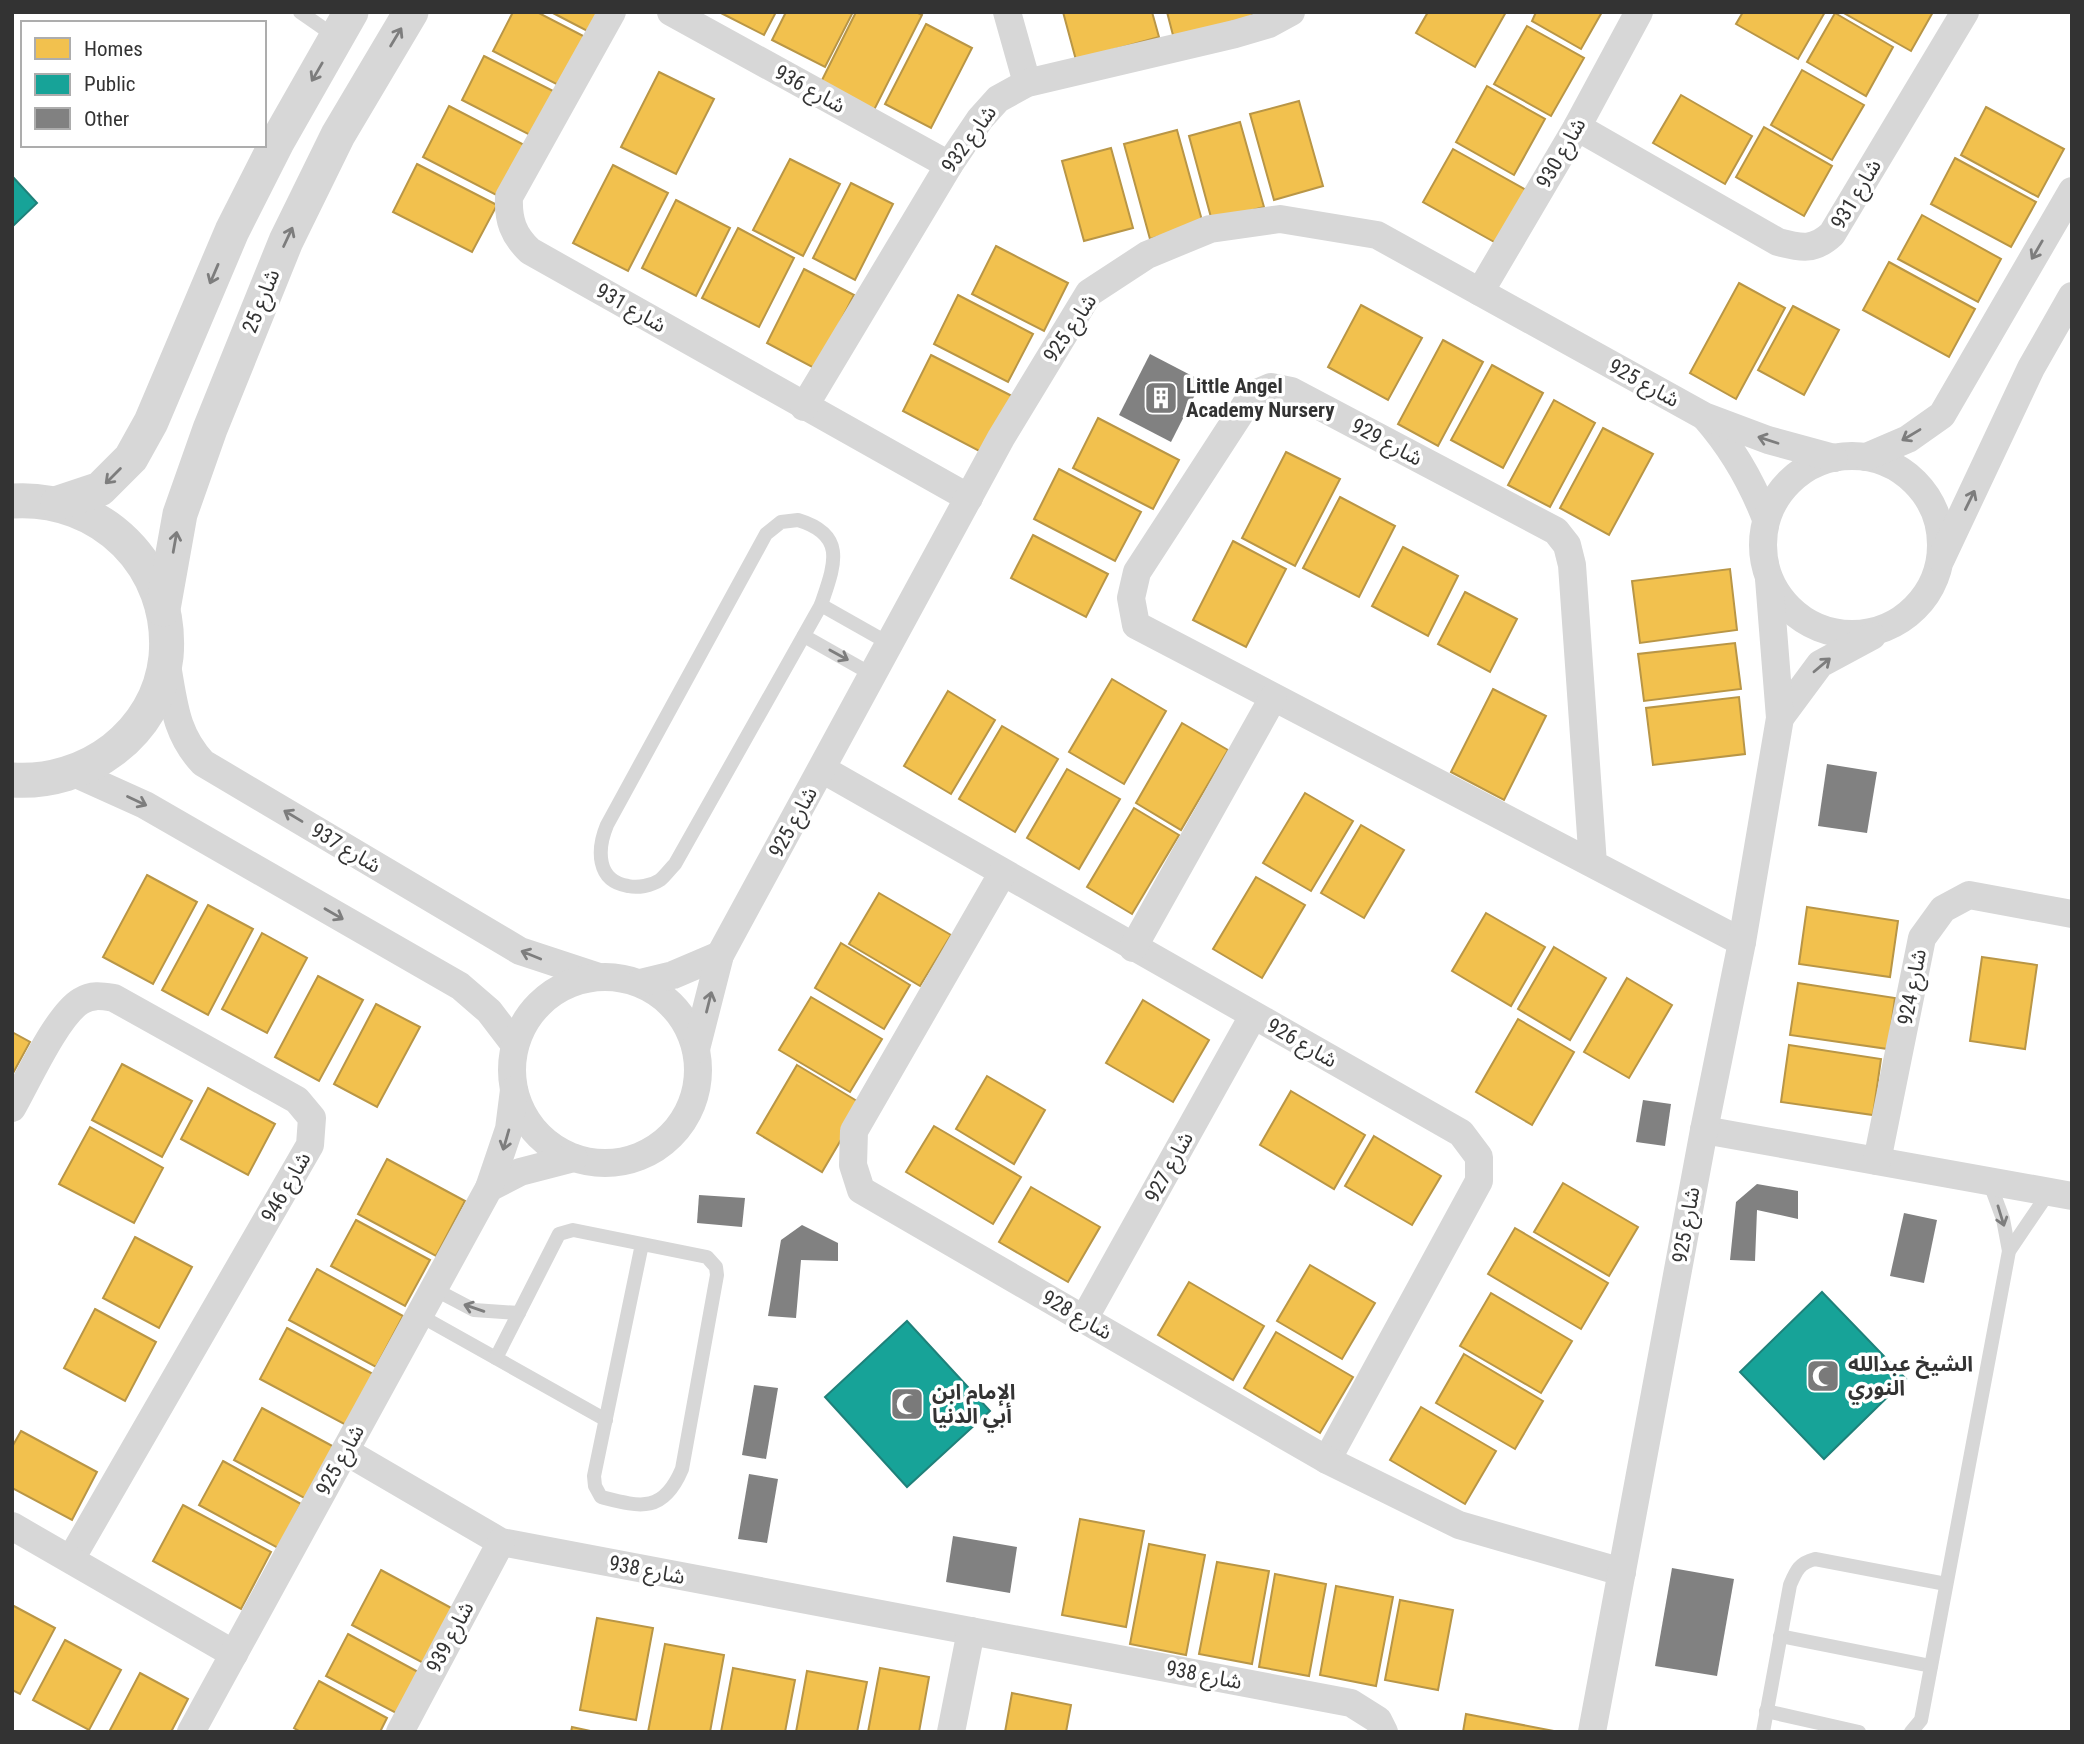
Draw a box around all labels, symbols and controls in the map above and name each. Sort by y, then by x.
legend [21,21,266,147]
one-way arrow [389,28,403,48]
text: Homes [84,37,143,61]
street label: شارع 936 [769,60,849,121]
one-way arrow [310,61,324,81]
text: Public [84,72,136,96]
street label: شارع 932 [937,101,1004,179]
text: Other [84,107,129,131]
street label: شارع 930 [1531,114,1593,194]
street label: شارع 931 [1826,155,1889,235]
one-way arrow [281,227,295,248]
one-way arrow [2030,240,2044,260]
one-way arrow [207,263,220,285]
street label: شارع 25 [237,266,287,337]
street label: شارع 931 [590,278,670,340]
street label: شارع 925 [1039,289,1104,368]
street label: شارع 925 [1603,354,1683,415]
place label: Little Angel Academy Nursery [1186,374,1335,422]
building icon: Little Angel Academy Nursery [1142,379,1180,417]
street label: شارع 929 [1346,413,1427,473]
one-way arrow [1901,429,1921,443]
one-way arrow [1758,432,1780,445]
one-way arrow [105,468,122,485]
one-way arrow [1963,490,1977,511]
one-way arrow [169,531,182,554]
one-way arrow [828,648,848,662]
one-way arrow [1812,657,1830,673]
street label: شارع 925 [764,783,825,863]
one-way arrow [125,795,147,808]
one-way arrow [283,809,303,823]
street label: شارع 937 [305,818,385,881]
one-way arrow [324,907,344,921]
street label: شارع 924 [1893,947,1934,1028]
one-way arrow [521,948,543,961]
one-way arrow [702,991,716,1014]
street label: شارع 926 [1261,1013,1341,1075]
one-way arrow [498,1128,511,1150]
street label: شارع 927 [1140,1128,1201,1208]
street label: شارع 946 [256,1148,318,1228]
street label: شارع 925 [1668,1185,1707,1265]
one-way arrow [1996,1204,2009,1226]
street label: شارع 928 [1036,1285,1116,1347]
one-way arrow [464,1301,486,1314]
place label: الشيخ عبدالله النوري [1848,1352,1973,1405]
mosque icon: الشيخ عبدالله النوري [1804,1357,1842,1395]
place label: الإمام ابن أبي الدنيا [932,1380,1016,1433]
mosque icon: الإمام ابن أبي الدنيا [888,1385,926,1423]
street label: شارع 925 [311,1421,372,1501]
street label: شارع 938 [606,1551,687,1592]
street label: شارع 939 [421,1597,481,1678]
street label: شارع 938 [1163,1656,1244,1697]

